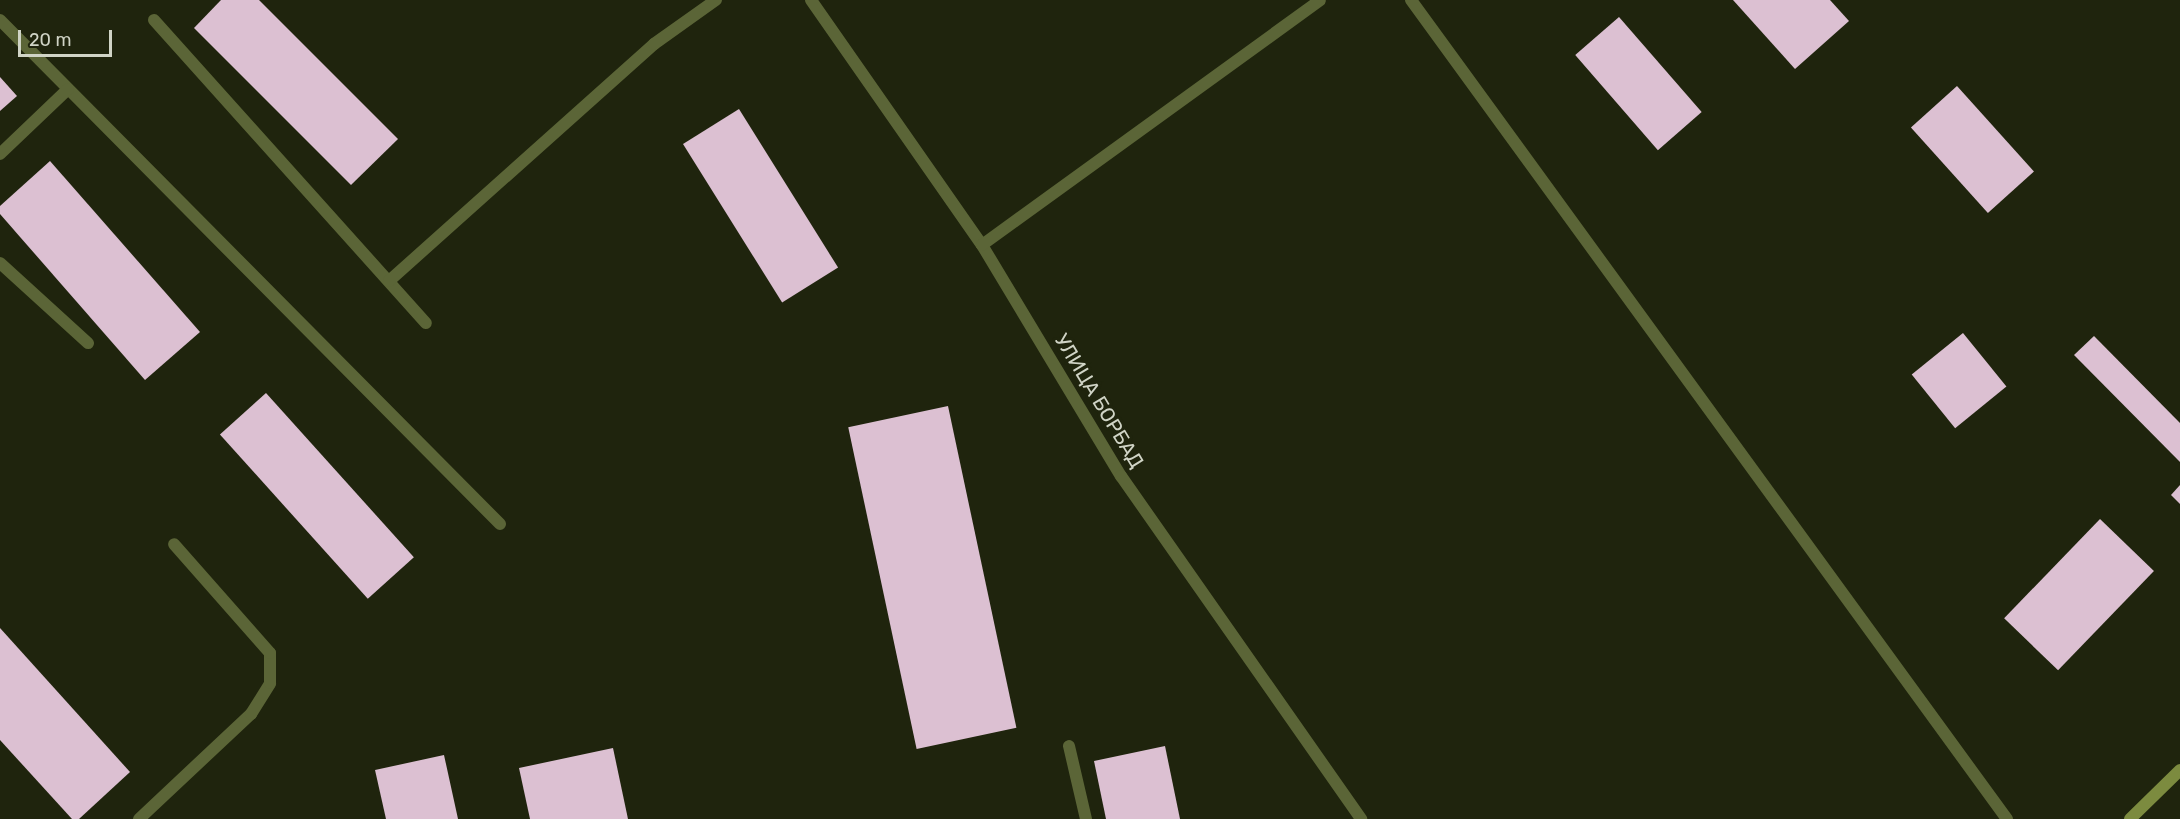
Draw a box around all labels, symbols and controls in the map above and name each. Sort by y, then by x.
scale bar [21,18,116,56]
text: 20 m [29,29,71,51]
street label: УЛИЦА БОРБАД [1049,329,1149,473]

